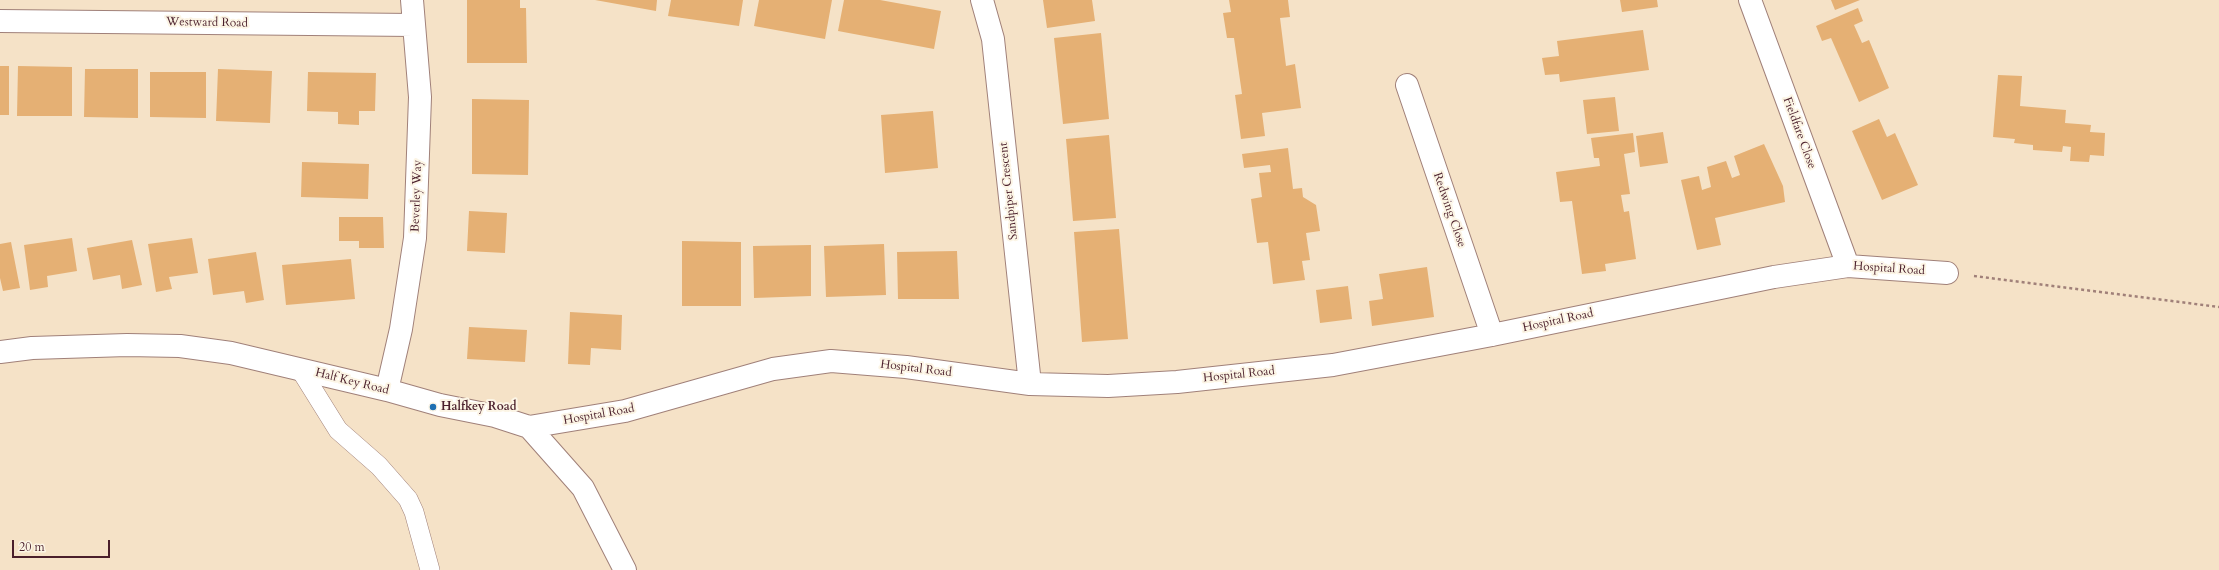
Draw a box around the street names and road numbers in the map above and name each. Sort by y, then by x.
street label: Westward Road [166,15,248,31]
street label: Fieldfare Close [1779,95,1819,171]
street label: Sandpiper Crescent [997,141,1021,241]
street label: Beverley Way [409,160,425,232]
street label: Redwing Close [1429,171,1469,249]
street label: Hospital Road [1853,259,1925,279]
street label: Hospital Road [1521,306,1595,336]
street label: Hospital Road [879,357,953,381]
street label: Hospital Road [1202,364,1276,386]
street label: Half Key Road [314,366,390,398]
street label: Hospital Road [562,402,636,428]

